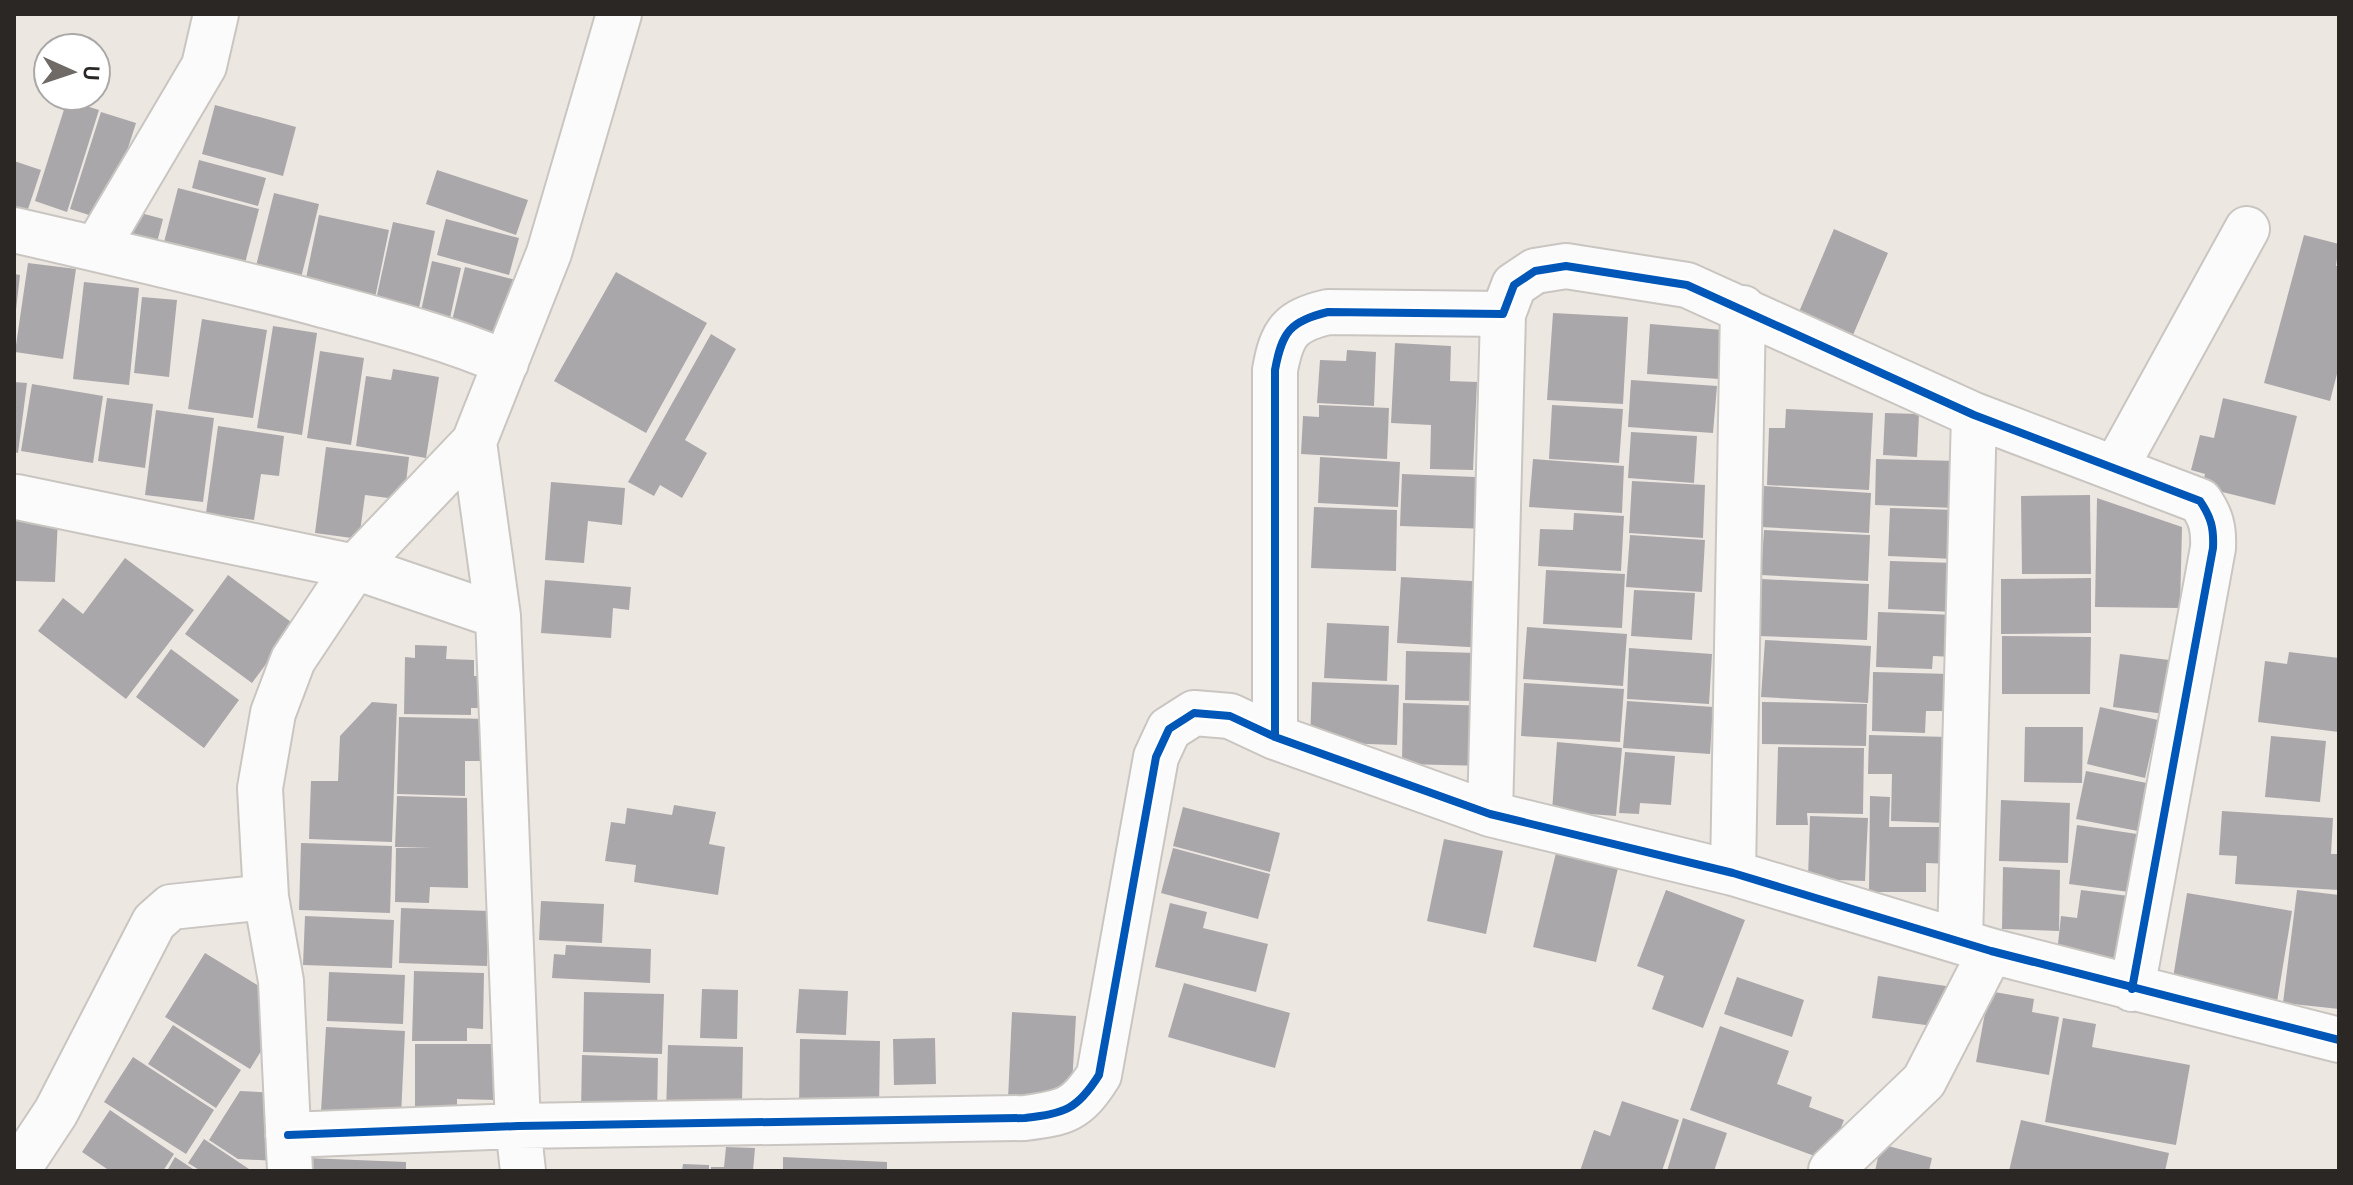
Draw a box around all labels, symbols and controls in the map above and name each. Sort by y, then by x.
north arrow [32,32,112,112]
text: U [78,65,106,81]

